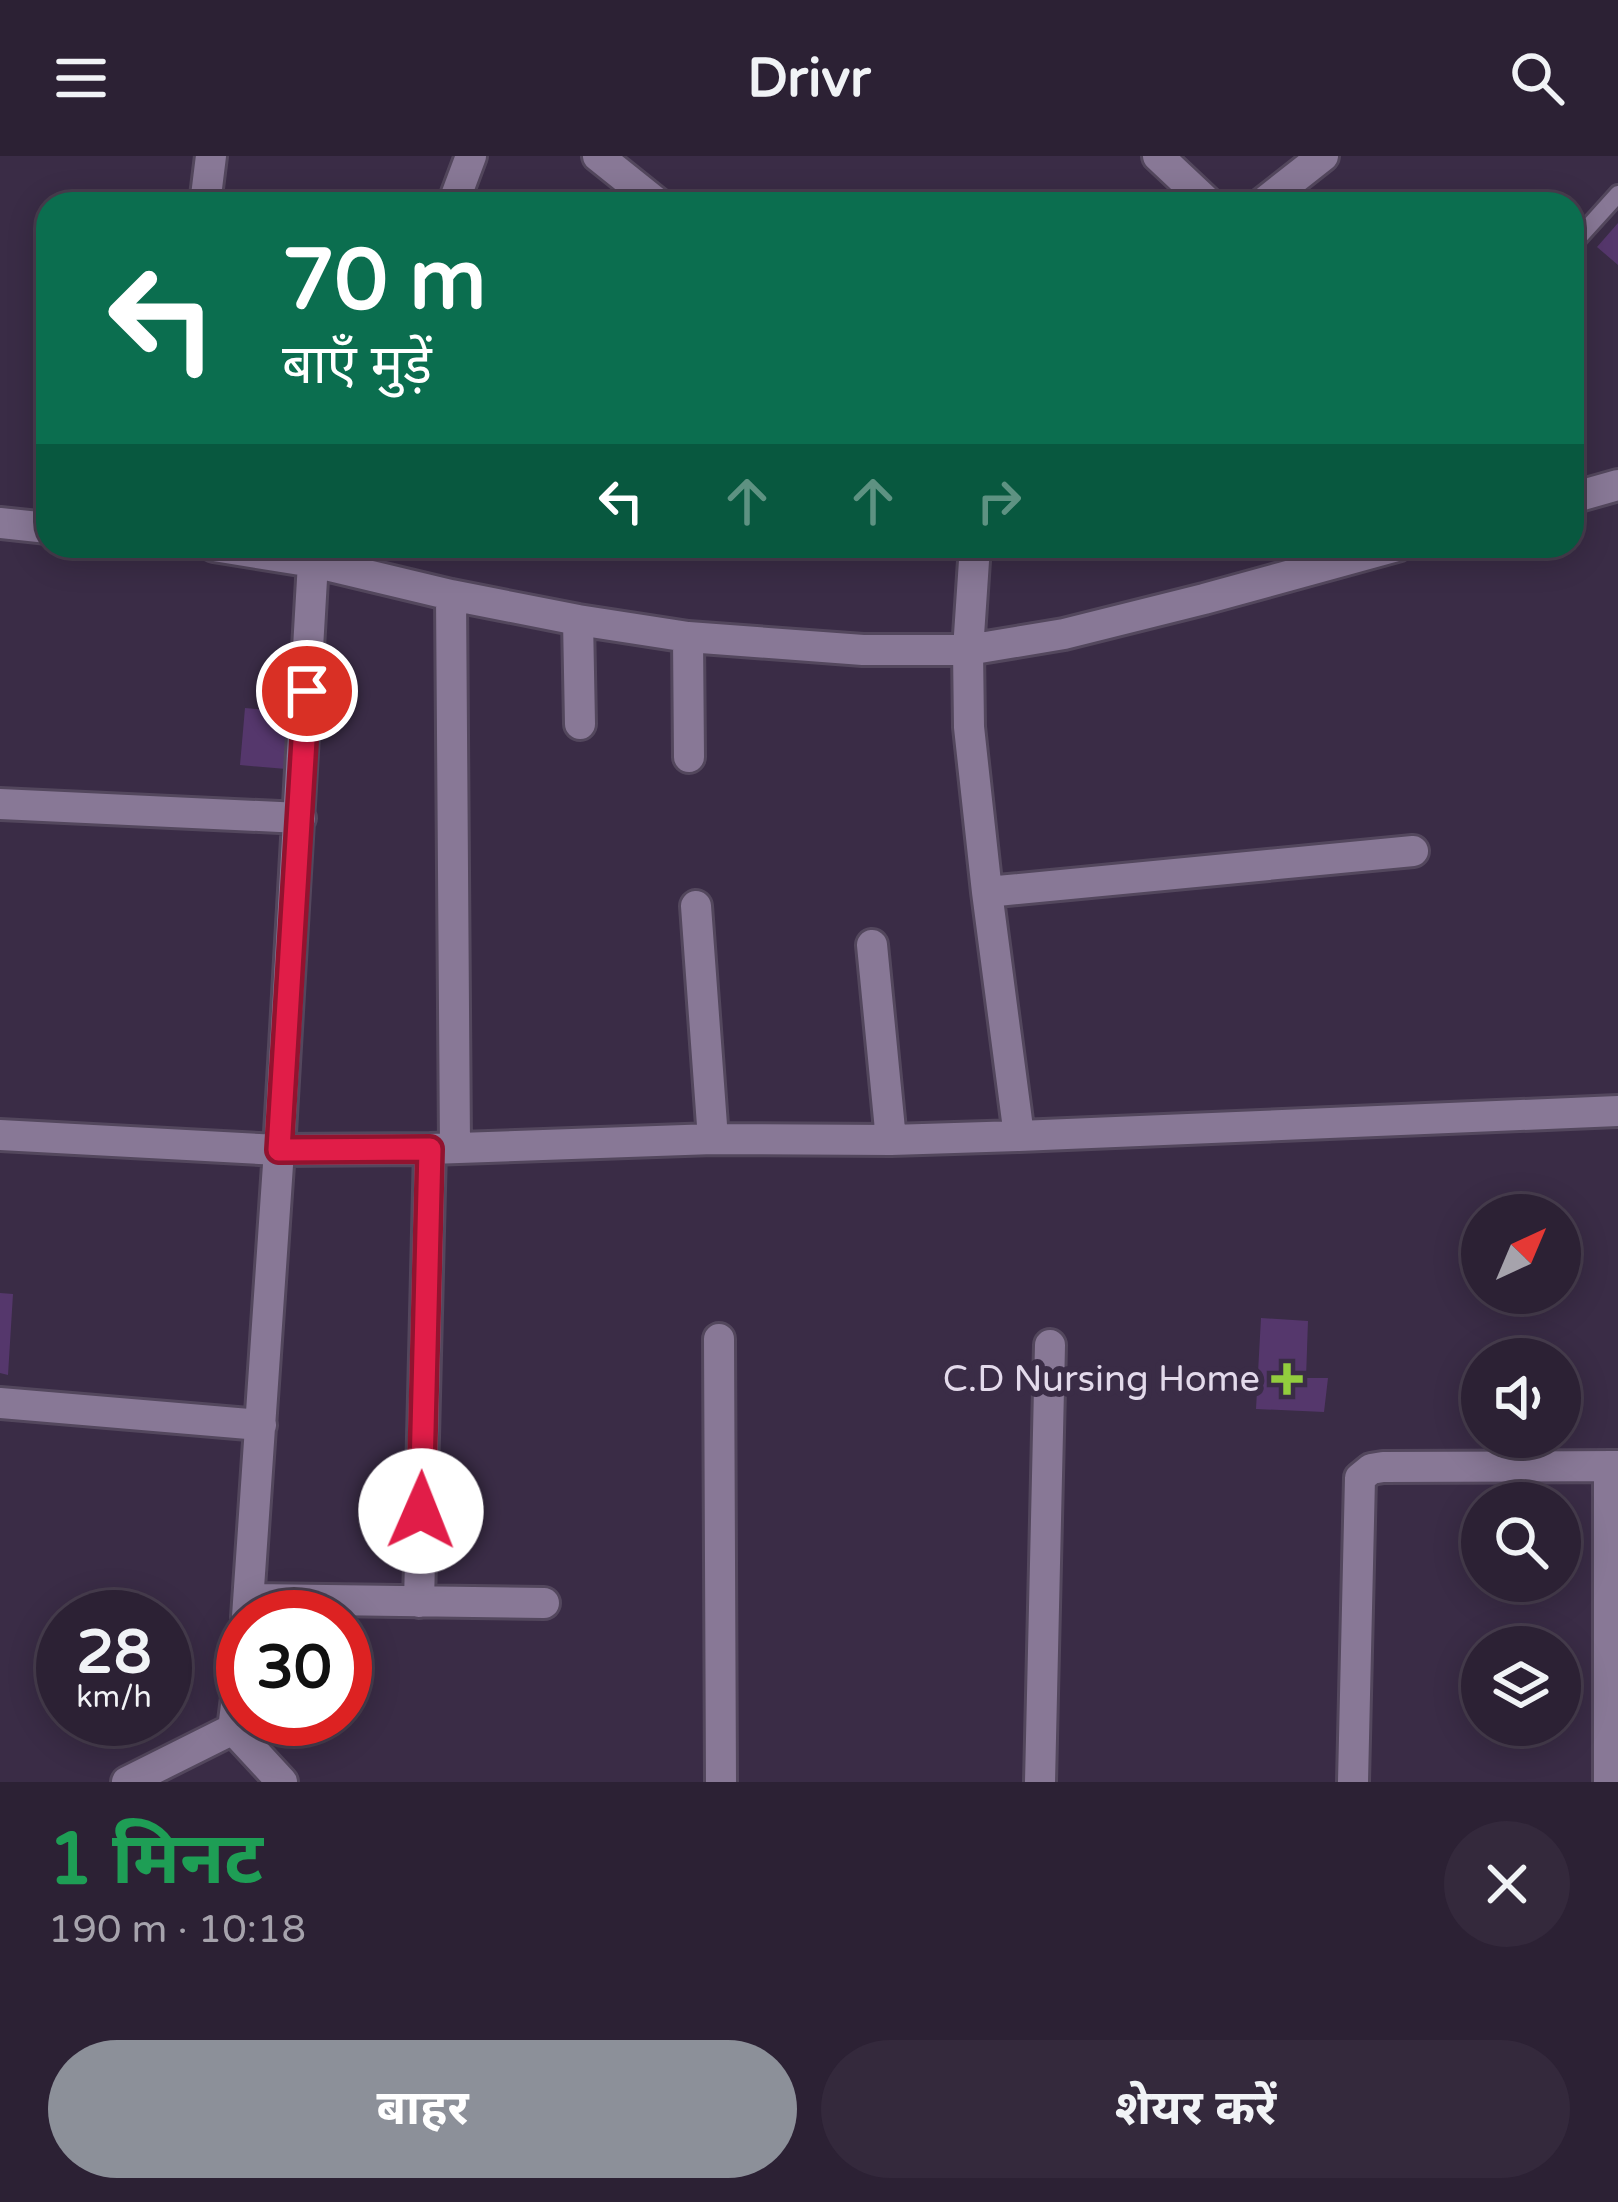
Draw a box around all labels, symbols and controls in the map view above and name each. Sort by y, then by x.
icon: menu [48,45,114,111]
icon: search [1504,45,1570,111]
text: Drivr [747,46,871,111]
text: 70 m [282,231,486,332]
icon: left [84,240,240,396]
text: बाएँ मुड़ें [282,333,432,398]
icon: left [588,468,654,534]
icon: ahead [714,468,780,534]
icon: ahead [840,468,906,534]
icon: right [966,468,1032,534]
pin [256,640,358,742]
icon: arrive [274,658,340,724]
north arrow [1461,1194,1581,1314]
map controls [1461,1194,1581,1746]
button: sound [1461,1338,1581,1458]
place label: C.D Nursing Home [943,1358,1260,1401]
marker: C.D Nursing Home [1271,1363,1303,1395]
position arrow [358,1448,484,1574]
button: search [1461,1482,1581,1602]
speed limit sign: 30 [216,1590,372,1746]
text: 28 [76,1617,152,1689]
button: layers [1461,1626,1581,1746]
text: km/h [76,1679,152,1716]
text: 1 मिनट [48,1817,263,1904]
button: close [1444,1821,1570,1947]
text: 190 m · 10:18 [48,1906,306,1953]
button: बाहर [48,2040,797,2178]
button: शेयर करें [821,2040,1570,2178]

